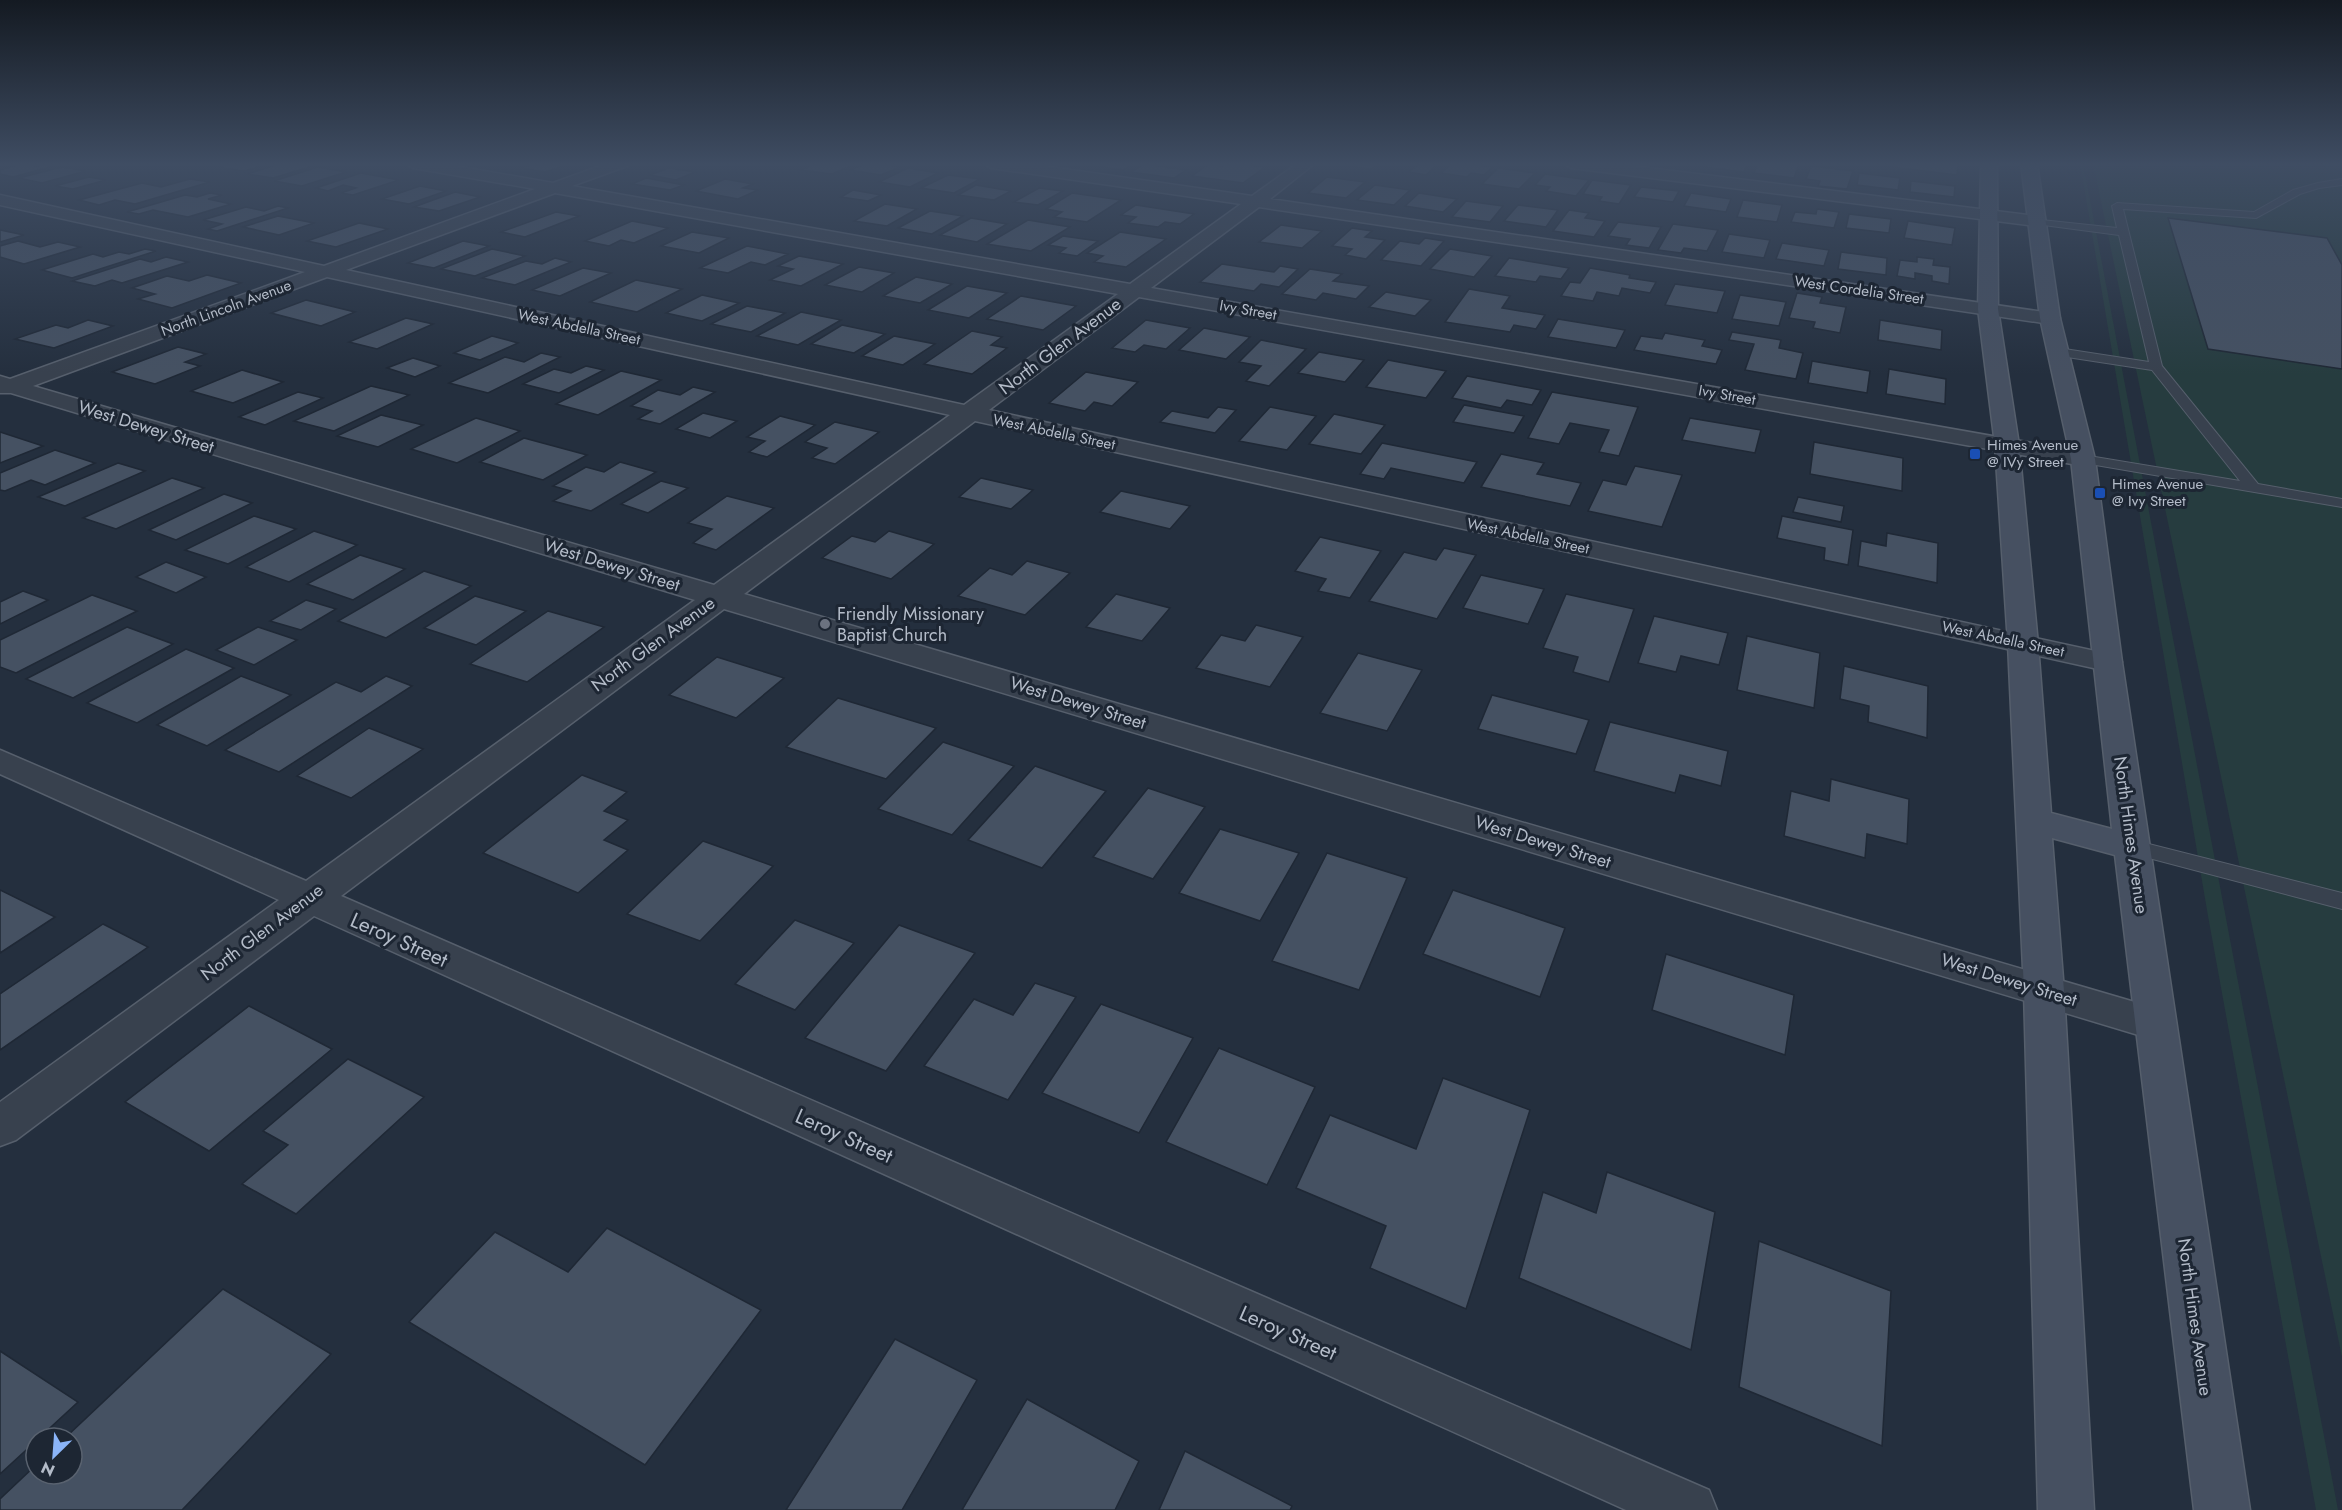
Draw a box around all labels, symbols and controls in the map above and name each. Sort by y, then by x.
street label: West Cordelia Street [1793,270,1925,310]
street label: North Lincoln Avenue [158,274,295,342]
street label: North Glen Avenue [993,291,1127,401]
street label: Ivy Street [1218,294,1279,326]
street label: West Abdella Street [516,303,643,351]
street label: Ivy Street [1697,379,1758,411]
street label: West Dewey Street [75,394,218,460]
street label: West Abdella Street [991,408,1118,456]
place label: Himes Avenue @ IVy Street [1987,434,2079,473]
marker: Himes Avenue @ IVy Street [1968,447,1982,461]
place label: Himes Avenue @ Ivy Street [2112,473,2204,512]
marker: Himes Avenue @ Ivy Street [2093,486,2107,500]
street label: West Abdella Street [1465,512,1592,560]
street label: West Dewey Street [541,532,684,598]
street label: North Glen Avenue [586,590,720,698]
place label: Friendly Missionary Baptist Church [837,601,984,648]
street label: West Abdella Street [1940,615,2067,663]
marker: Friendly Missionary Baptist Church [818,617,832,631]
street label: West Dewey Street [1007,670,1150,736]
street label: North Himes Avenue [2107,755,2155,915]
street label: West Dewey Street [1472,809,1615,875]
street label: North Glen Avenue [195,877,329,987]
street label: Leroy Street [345,905,453,975]
street label: West Dewey Street [1938,947,2081,1013]
street label: Leroy Street [790,1101,898,1171]
street label: North Himes Avenue [2171,1237,2219,1397]
street label: Leroy Street [1234,1298,1342,1368]
north arrow [24,1426,84,1486]
text: N [37,1456,58,1482]

